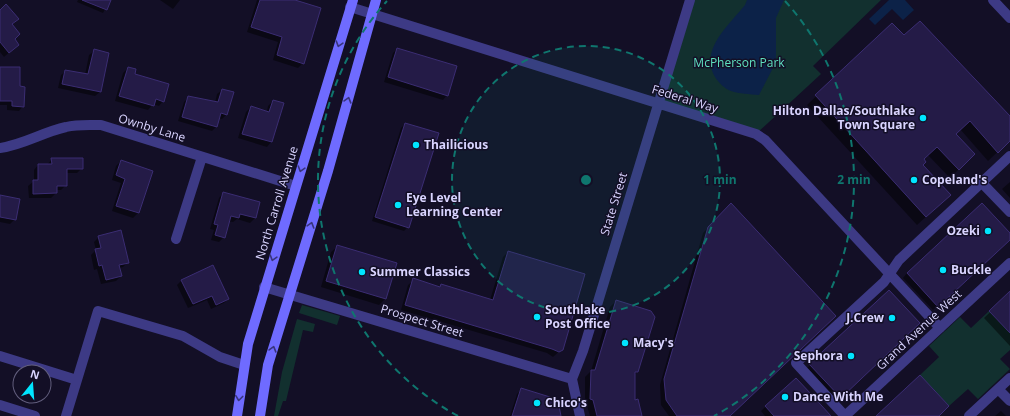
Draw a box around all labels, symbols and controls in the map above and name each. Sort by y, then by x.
one-way arrow [335,41,344,48]
park label: McPherson Park [693,54,785,71]
street label: Federal Way [650,80,721,117]
one-way arrow [343,97,351,103]
place label: Hilton Dallas/Southlake Town Square [773,102,915,133]
street label: Ownby Lane [116,109,188,146]
marker: Hilton Dallas/Southlake Town Square [918,113,928,123]
place label: Thailicious [424,136,488,153]
marker: Thailicious [411,140,421,150]
street label: North Carroll Avenue [251,144,302,262]
one-way arrow [297,165,306,172]
street label: State Street [596,170,631,238]
text: 1 min [703,171,737,188]
text: 2 min [837,171,871,188]
place label: Copeland's [922,171,987,188]
centre of rings [579,173,593,187]
marker: Copeland's [909,175,919,185]
place label: Eye Level Learning Center [406,189,503,220]
marker: Eye Level Learning Center [393,200,403,210]
one-way arrow [306,221,315,228]
place label: Ozeki [946,222,980,239]
marker: Ozeki [983,226,993,236]
one-way arrow [270,254,278,261]
place label: Buckle [951,261,991,278]
place label: Summer Classics [370,263,470,280]
marker: Buckle [938,265,948,275]
marker: Summer Classics [357,267,367,277]
street label: Grand Avenue West [872,286,965,374]
street label: Prospect Street [379,300,466,341]
place label: Southlake Post Office [545,301,610,332]
place label: J.Crew [845,309,885,326]
marker: Southlake Post Office [532,312,542,322]
marker: J.Crew [887,313,897,323]
place label: Macy's [633,334,674,351]
marker: Macy's [620,338,630,348]
one-way arrow [268,346,277,353]
place label: Sephora [794,347,843,364]
marker: Sephora [846,351,856,361]
north arrow [12,364,52,404]
text: N [29,365,42,382]
place label: Dance With Me [793,388,883,405]
marker: Dance With Me [780,392,790,402]
place label: Chico's [545,394,587,411]
one-way arrow [235,395,244,401]
marker: Chico's [532,398,542,408]

